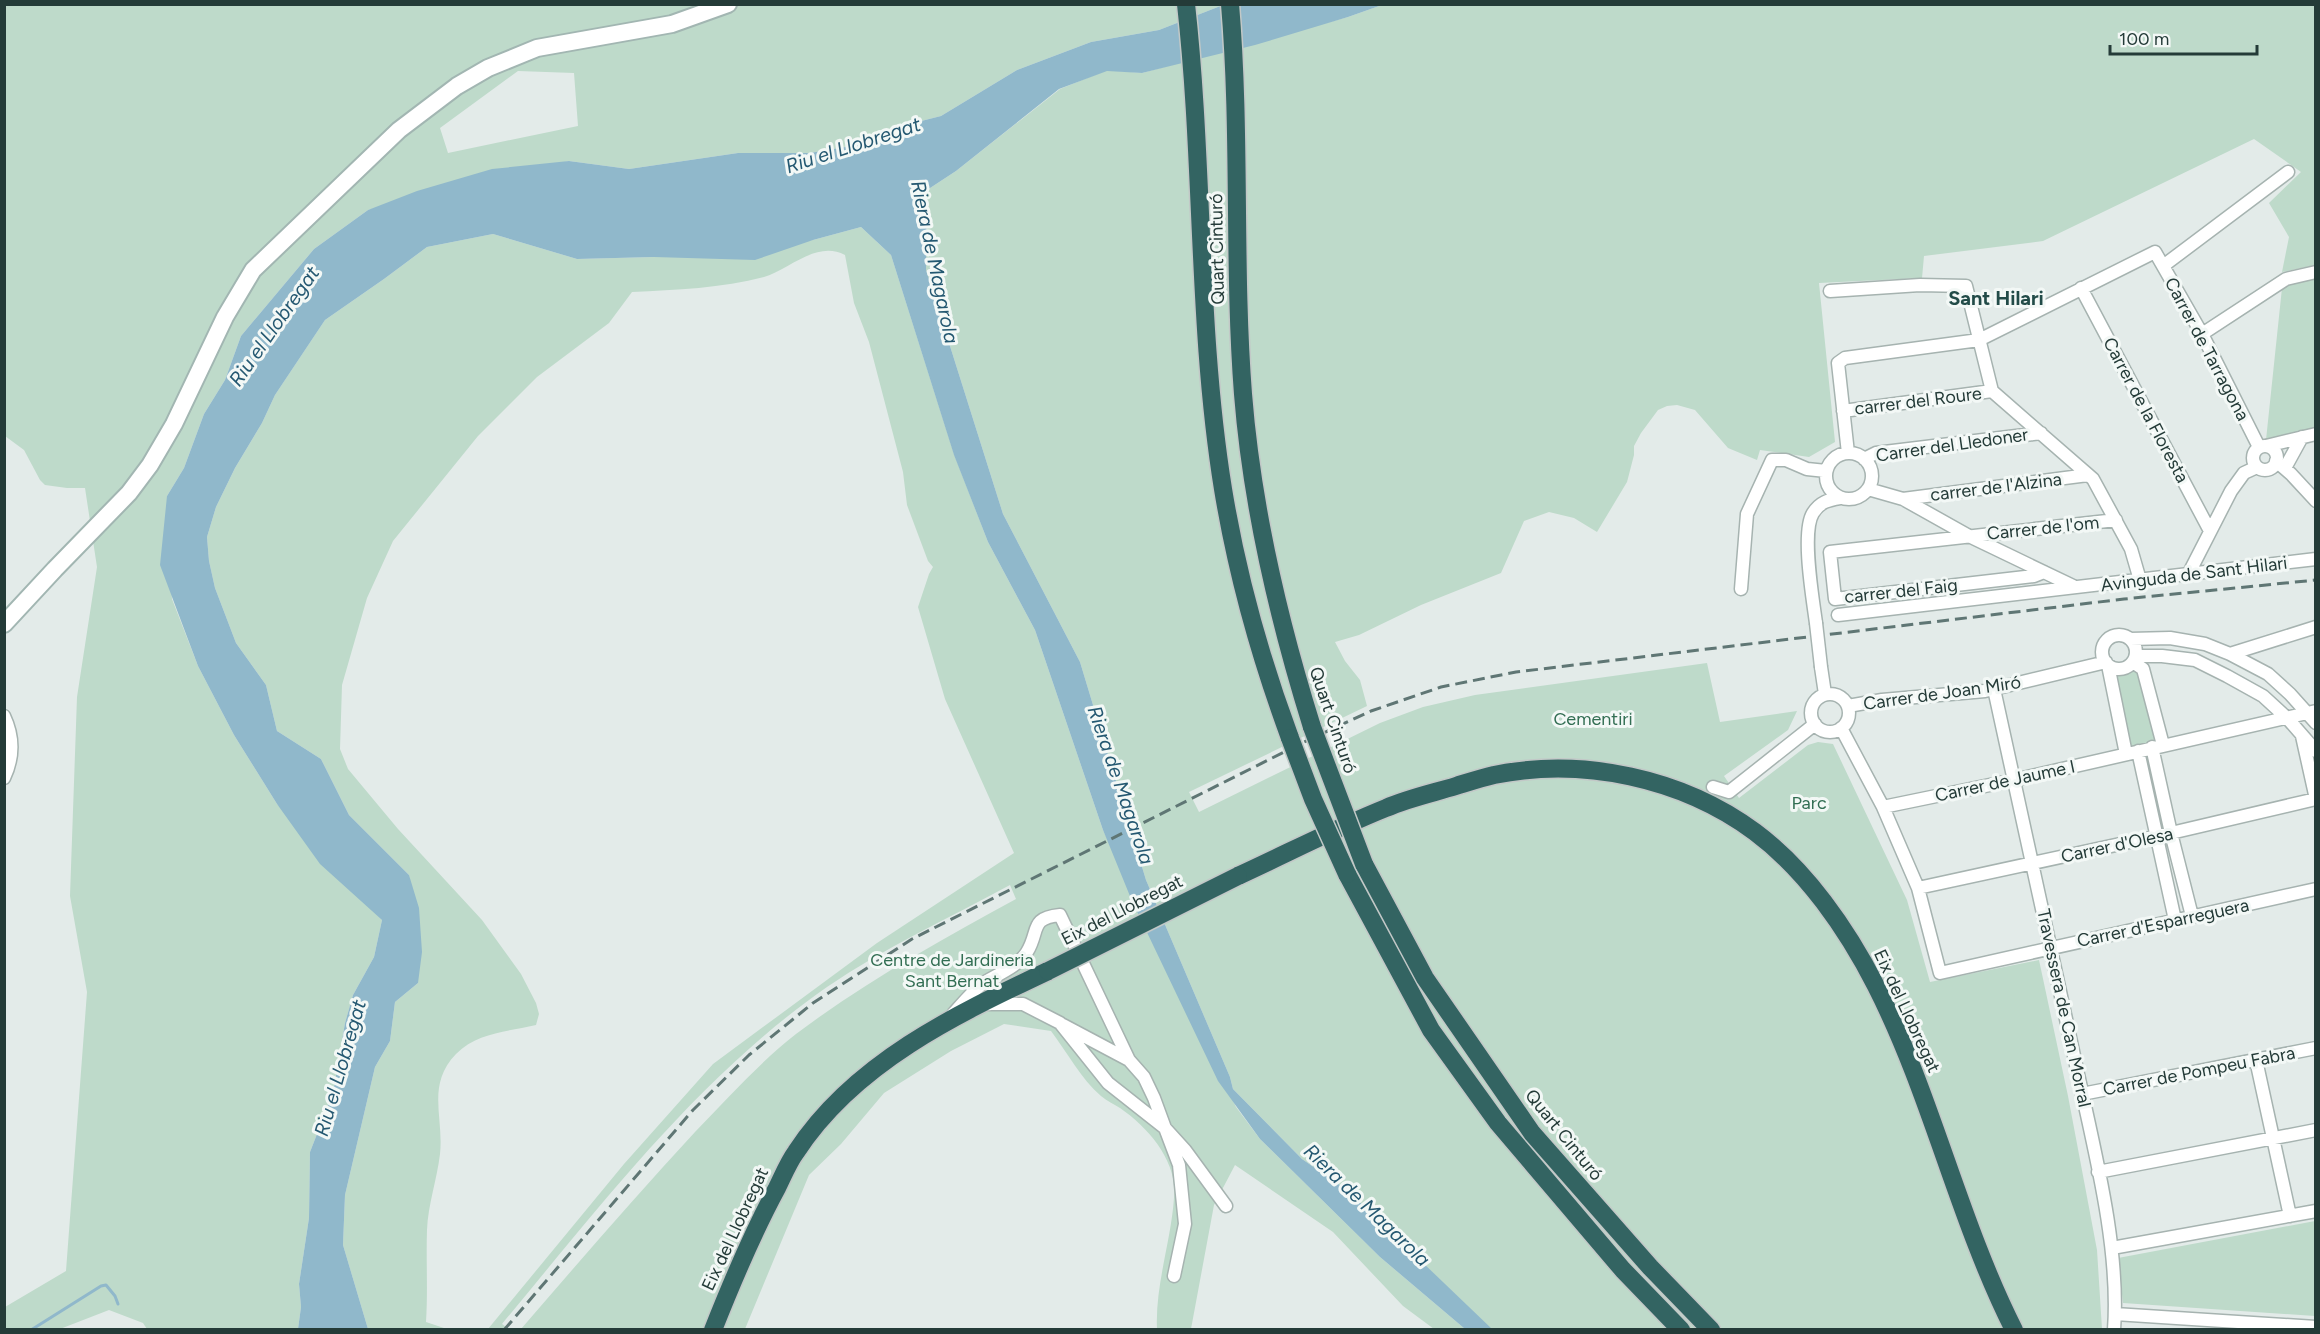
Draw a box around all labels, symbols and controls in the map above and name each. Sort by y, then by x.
scale bar [2110,18,2257,56]
text: 100 m [2119,28,2169,50]
water label: Riu el Llobregat [782,112,924,178]
water label: Riera de Magarola [906,178,964,346]
street label: Quart Cinturó [1205,193,1229,305]
water label: Riu el Llobregat [224,261,324,391]
street label: Carrer de Tarragona [2160,274,2254,424]
district label: Sant Hilari [1948,286,2044,310]
street label: Carrer de la Floresta [2098,334,2194,486]
street label: carrer del Roure [1853,382,1983,420]
street label: Carrer del Lledoner [1874,423,2030,467]
street label: carrer de l'Alzina [1929,468,2063,506]
street label: Carrer de l'om [1986,511,2100,545]
street label: Avinguda de Sant Hilari [2099,552,2289,596]
street label: carrer del Faig [1843,574,1959,608]
street label: Quart Cinturó [1305,664,1361,776]
street label: Carrer de Joan Miró [1862,671,2022,715]
water label: Riera de Magarola [1083,703,1159,868]
park label: Cementiri [1553,708,1633,730]
street label: Carrer de Jaume I [1933,755,2077,807]
park label: Parc [1791,792,1827,814]
street label: Carrer d'Olesa [2059,822,2175,868]
street label: Eix del Llobregat [1058,870,1187,950]
street label: Carrer d'Esparreguera [2075,894,2251,952]
street label: Travessera de Can Morral [2032,907,2096,1109]
street label: Eix del Llobregat [1869,946,1945,1076]
park label: Centre de Jardineria Sant Bernat [870,949,1034,992]
water label: Riu el Llobregat [309,997,371,1139]
street label: Carrer de Pompeu Fabra [2101,1042,2297,1100]
street label: Quart Cinturó [1520,1085,1608,1185]
water label: Riera de Magarola [1299,1139,1435,1271]
street label: Eix del Llobregat [697,1164,773,1294]

